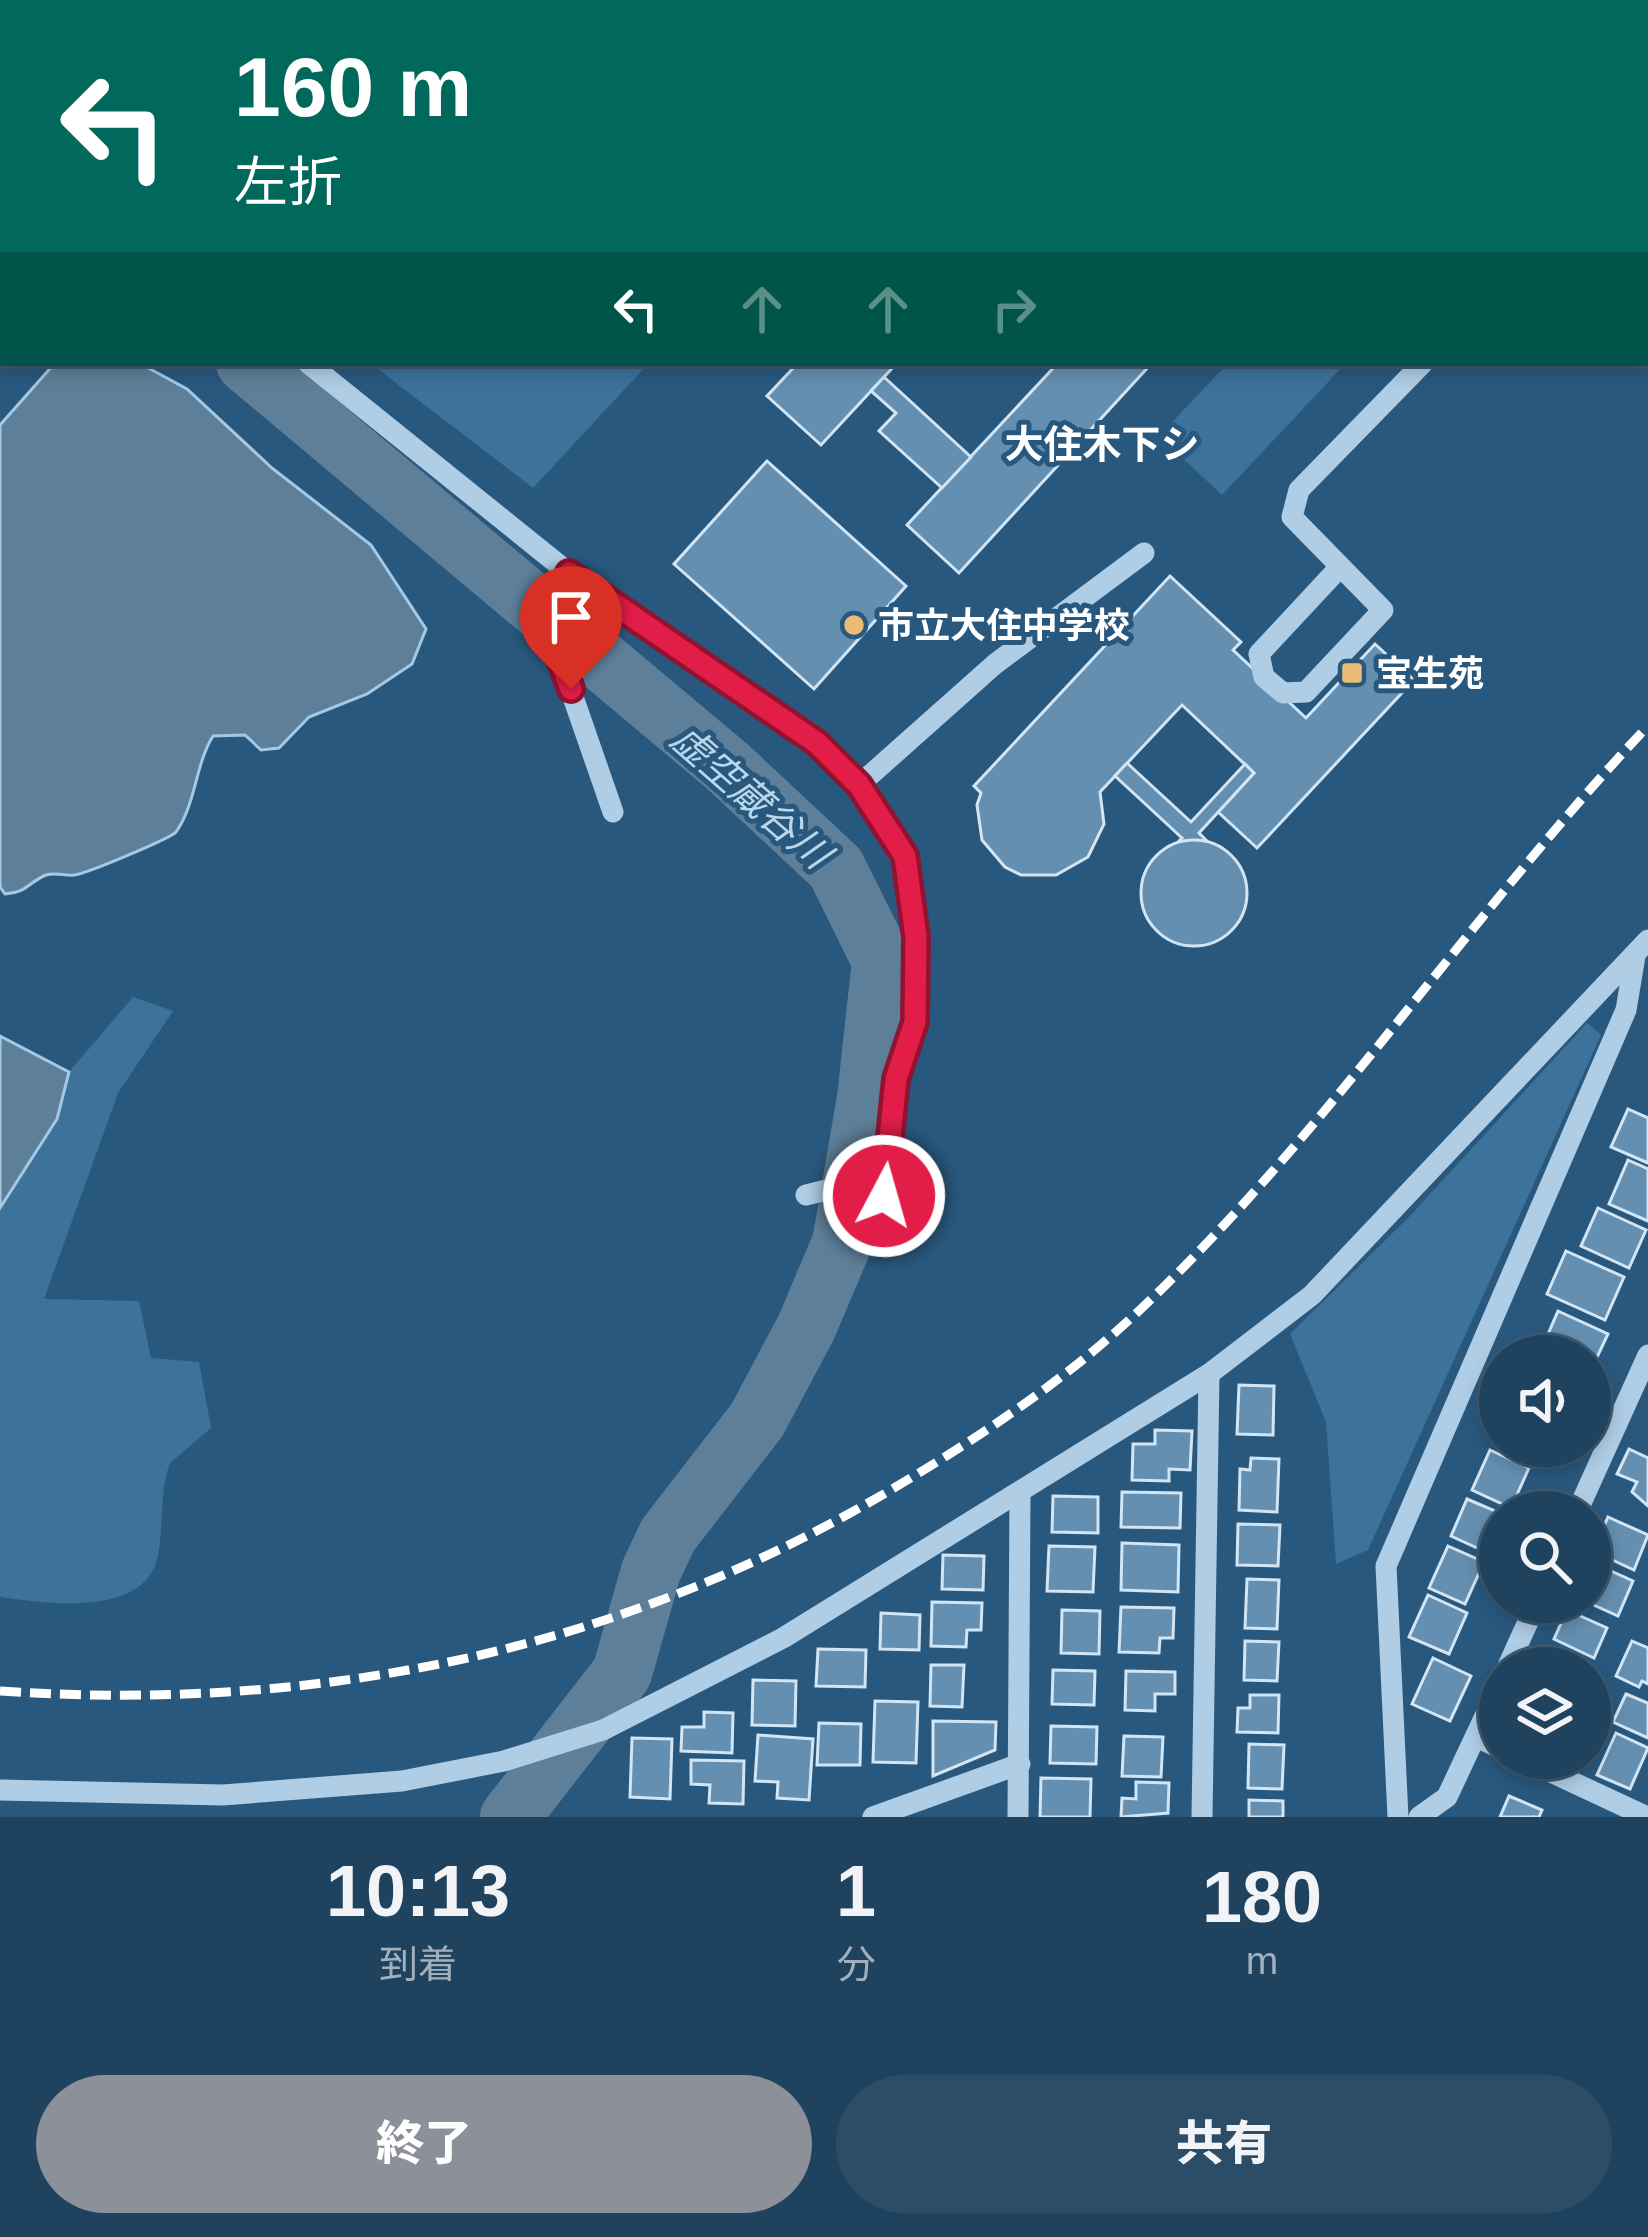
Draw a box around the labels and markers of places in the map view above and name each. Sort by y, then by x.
pin [520,566,622,689]
place label: 市立大住中学校 [878,605,1130,646]
marker: 市立大住中学校 [841,612,867,638]
place label: 宝生苑 [1376,653,1484,694]
marker: 宝生苑 [1339,660,1365,686]

